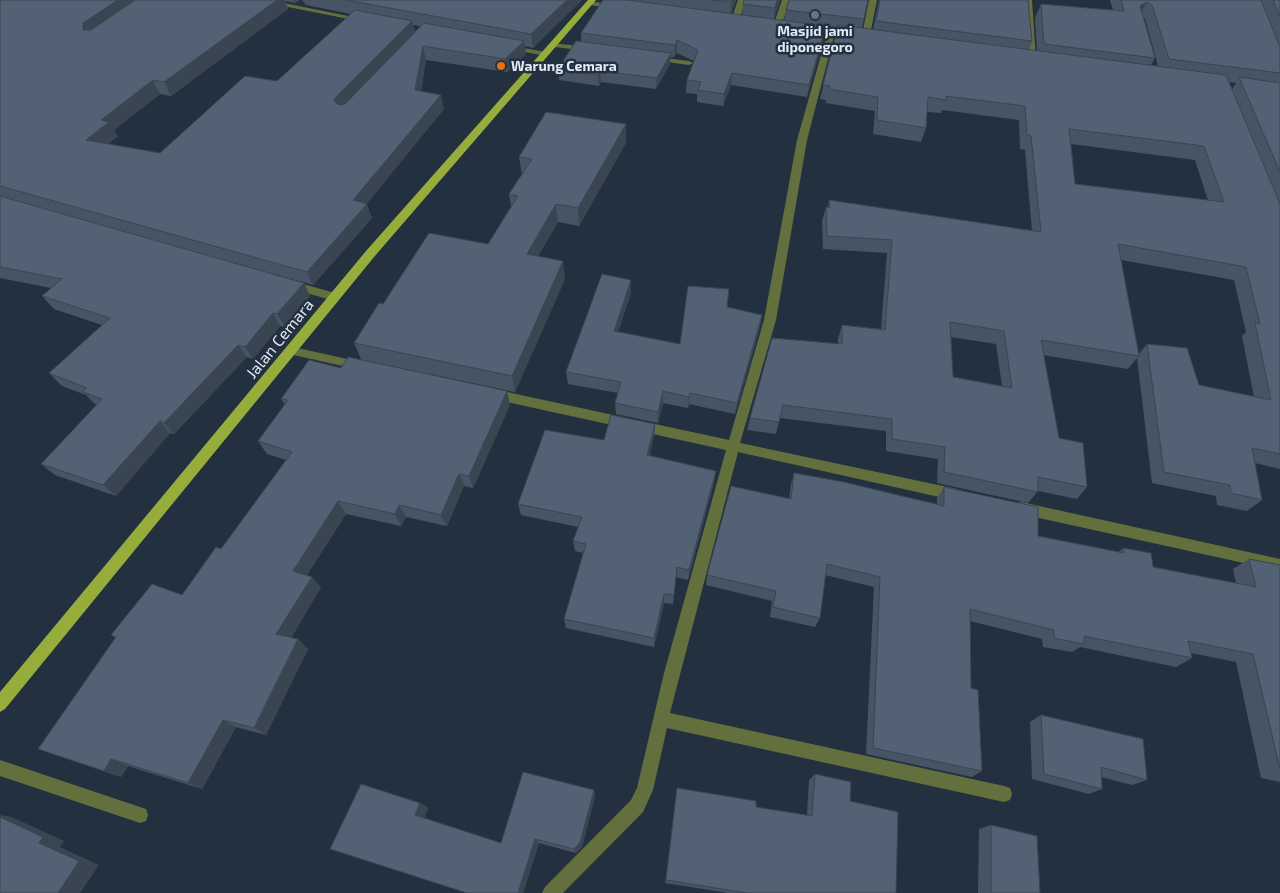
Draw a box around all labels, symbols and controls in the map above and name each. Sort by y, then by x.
marker: Masjid jami diponegoro [809,9,821,21]
place label: Masjid jami diponegoro [777,23,853,56]
place label: Warung Cemara [511,58,617,74]
marker: Warung Cemara [495,60,507,72]
street label: Jalan Cemara [242,296,318,382]

